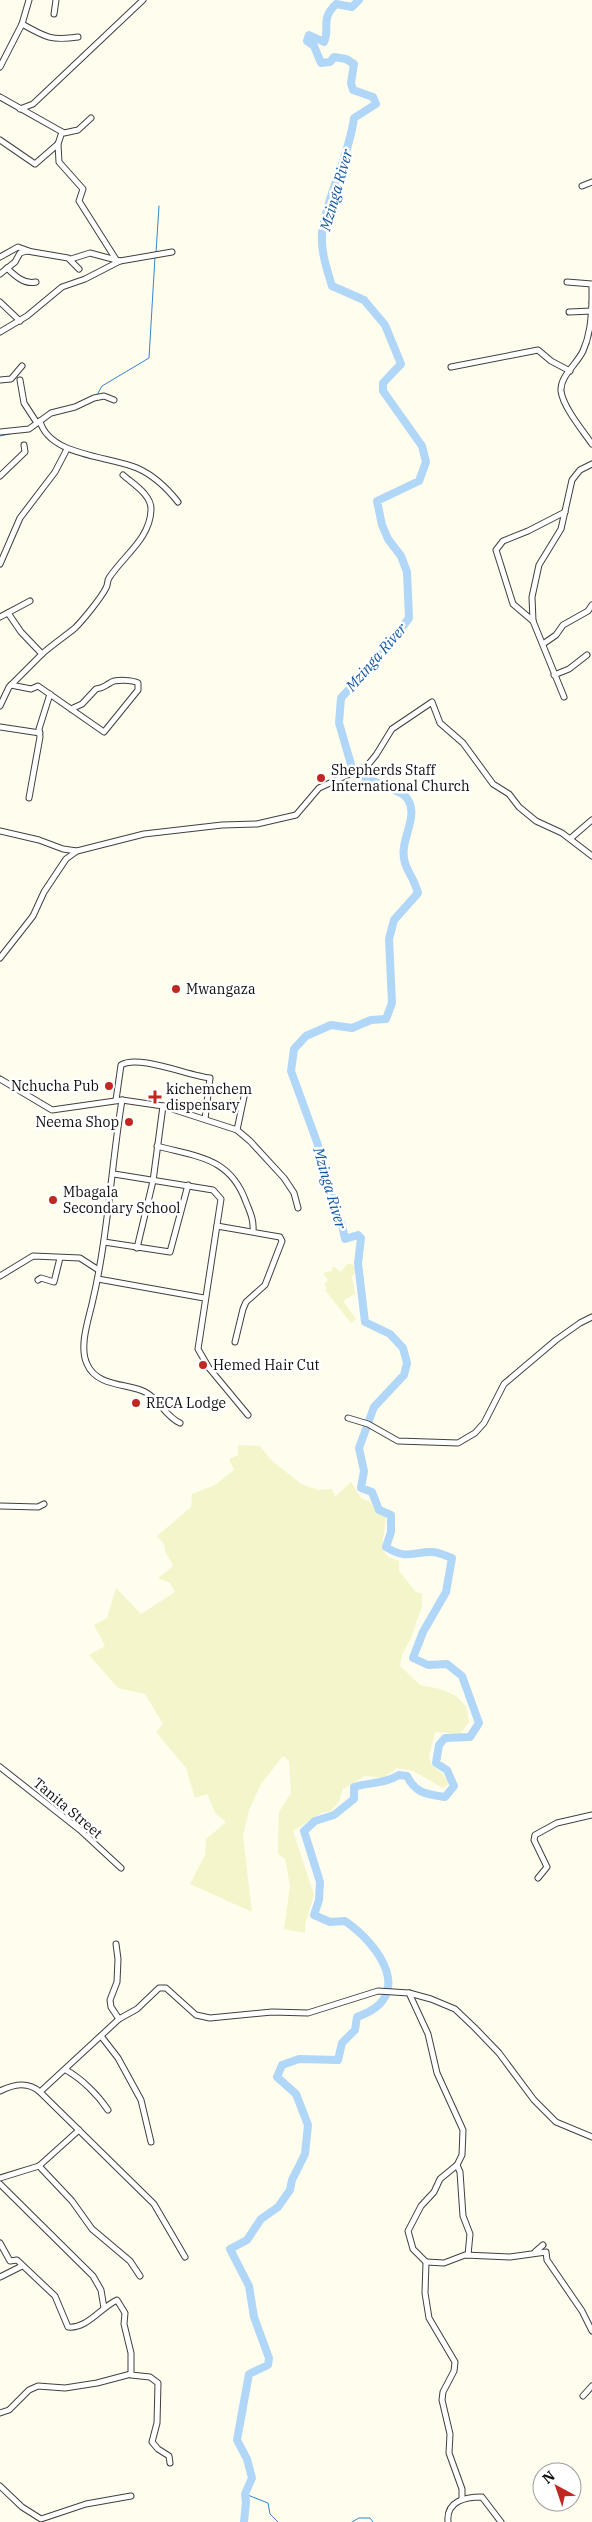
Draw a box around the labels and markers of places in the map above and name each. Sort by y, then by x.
place label: Shepherds Staff International Church [331,761,470,795]
marker: Shepherds Staff International Church [315,772,327,784]
place label: Mwangaza [186,980,256,998]
marker: Mwangaza [170,983,182,995]
place label: Nchucha Pub [11,1077,99,1095]
marker: Nchucha Pub [103,1080,115,1092]
place label: kichemchem dispensary [166,1080,252,1114]
marker: kichemchem dispensary [148,1090,162,1104]
place label: Neema Shop [35,1113,119,1131]
marker: Neema Shop [123,1116,135,1128]
place label: Mbagala Secondary School [63,1183,181,1217]
marker: Mbagala Secondary School [47,1194,59,1206]
place label: Hemed Hair Cut [213,1356,320,1374]
marker: Hemed Hair Cut [197,1359,209,1371]
place label: RECA Lodge [146,1394,226,1412]
marker: RECA Lodge [130,1397,142,1409]

